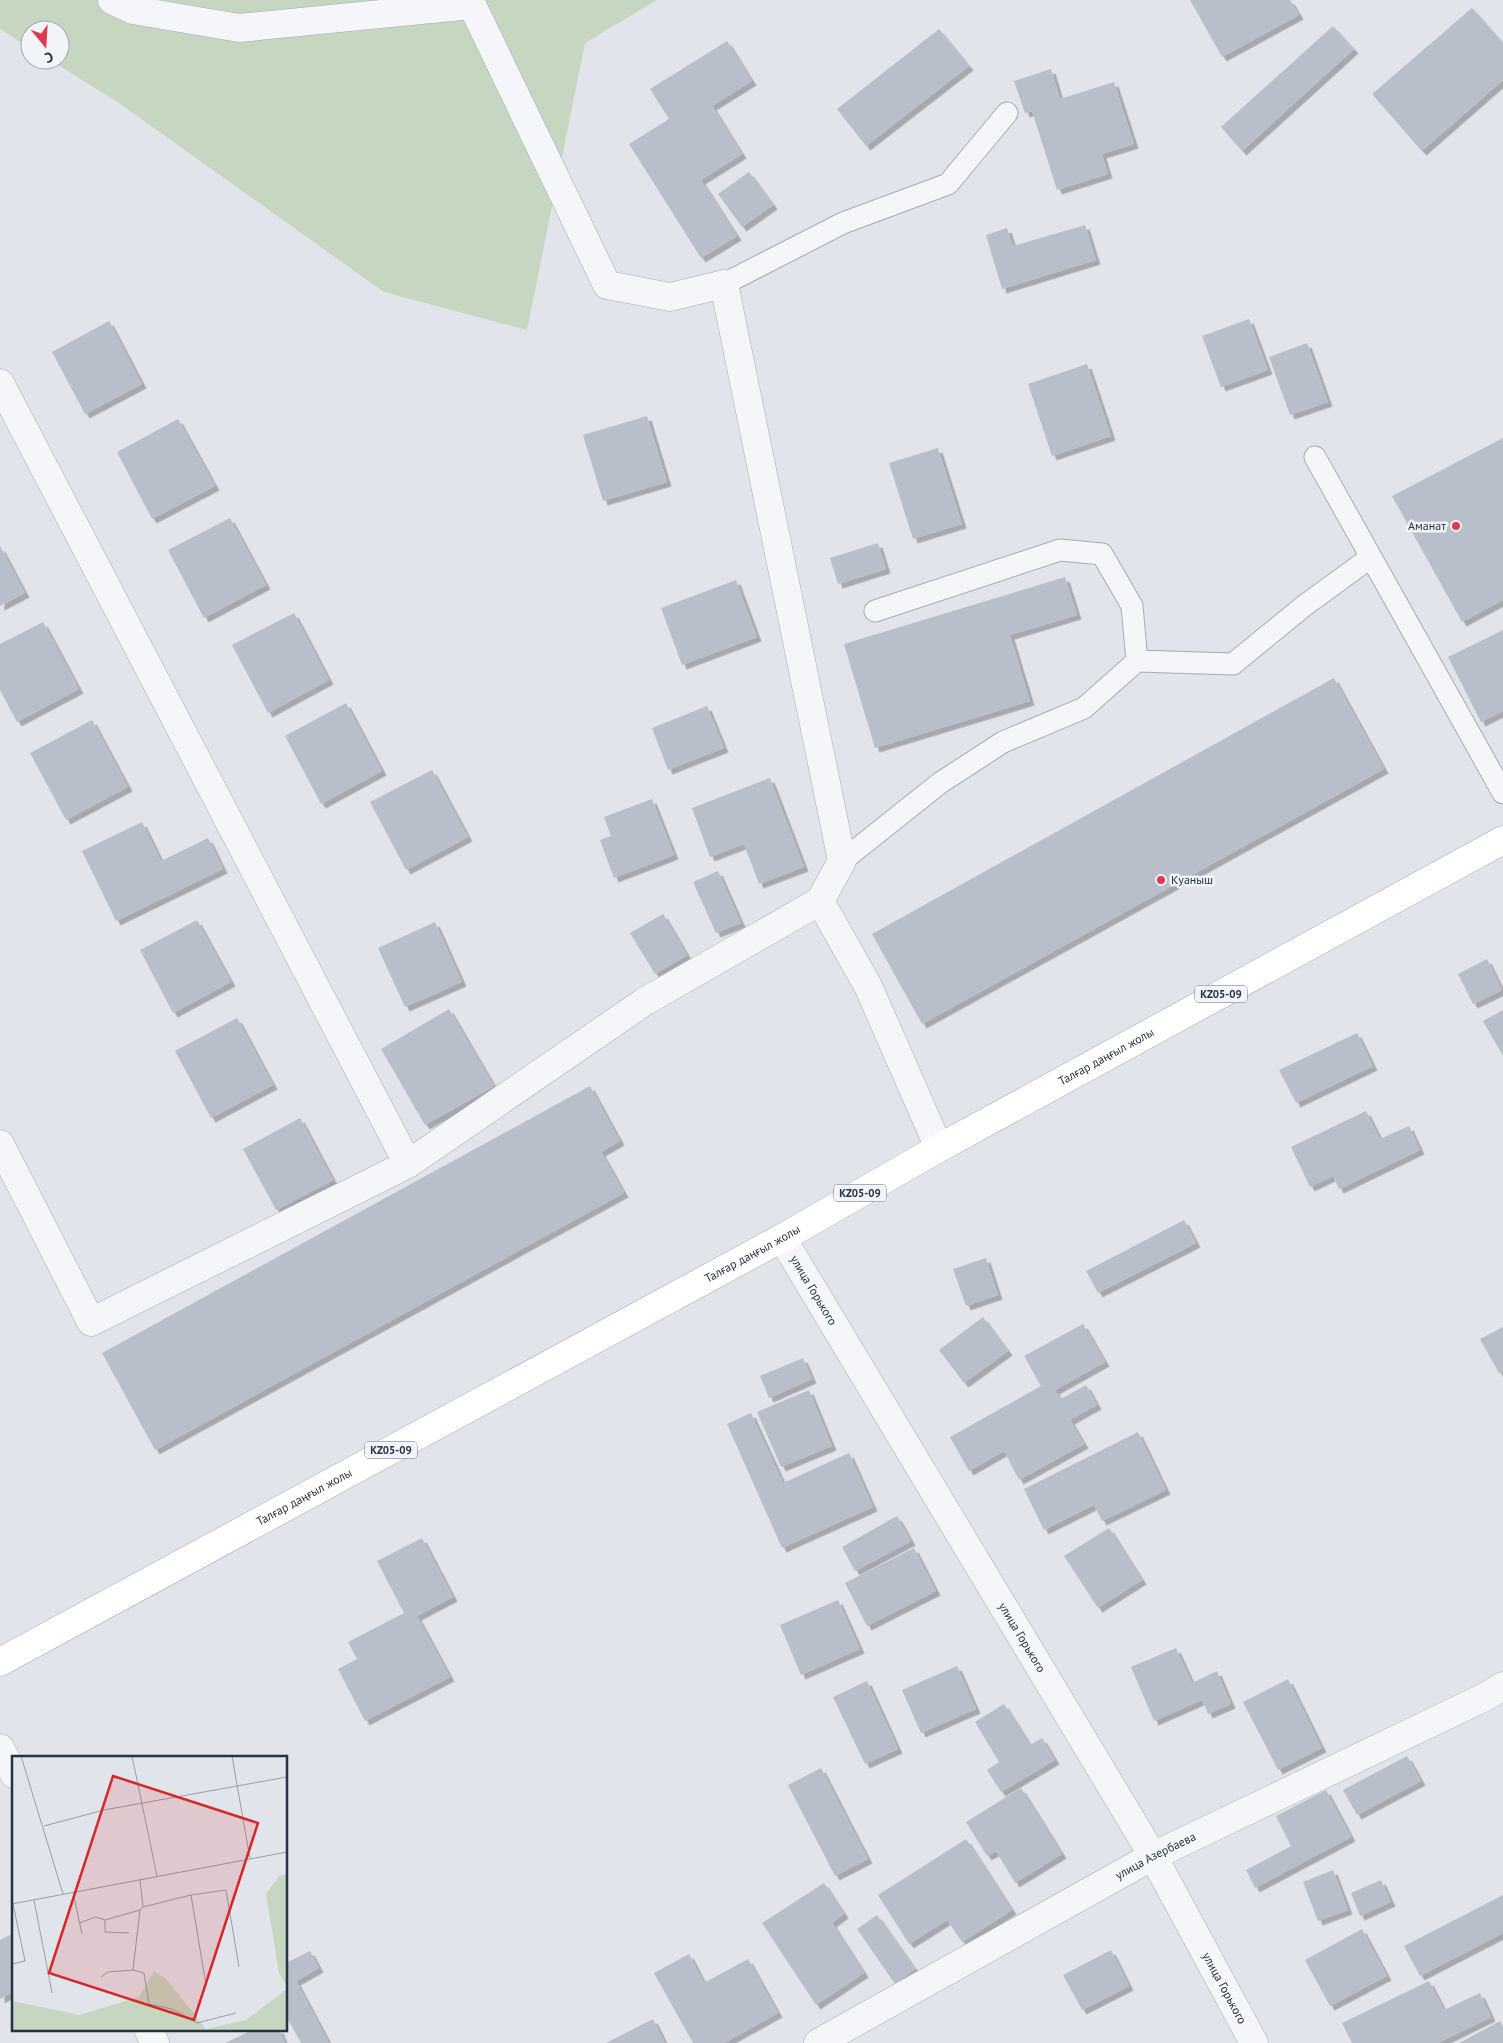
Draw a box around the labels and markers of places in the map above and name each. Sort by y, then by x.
place label: Аманат [1408,518,1446,533]
marker: Аманат [1450,520,1462,532]
place label: Куаныш [1171,872,1213,887]
marker: Куаныш [1155,874,1167,886]

